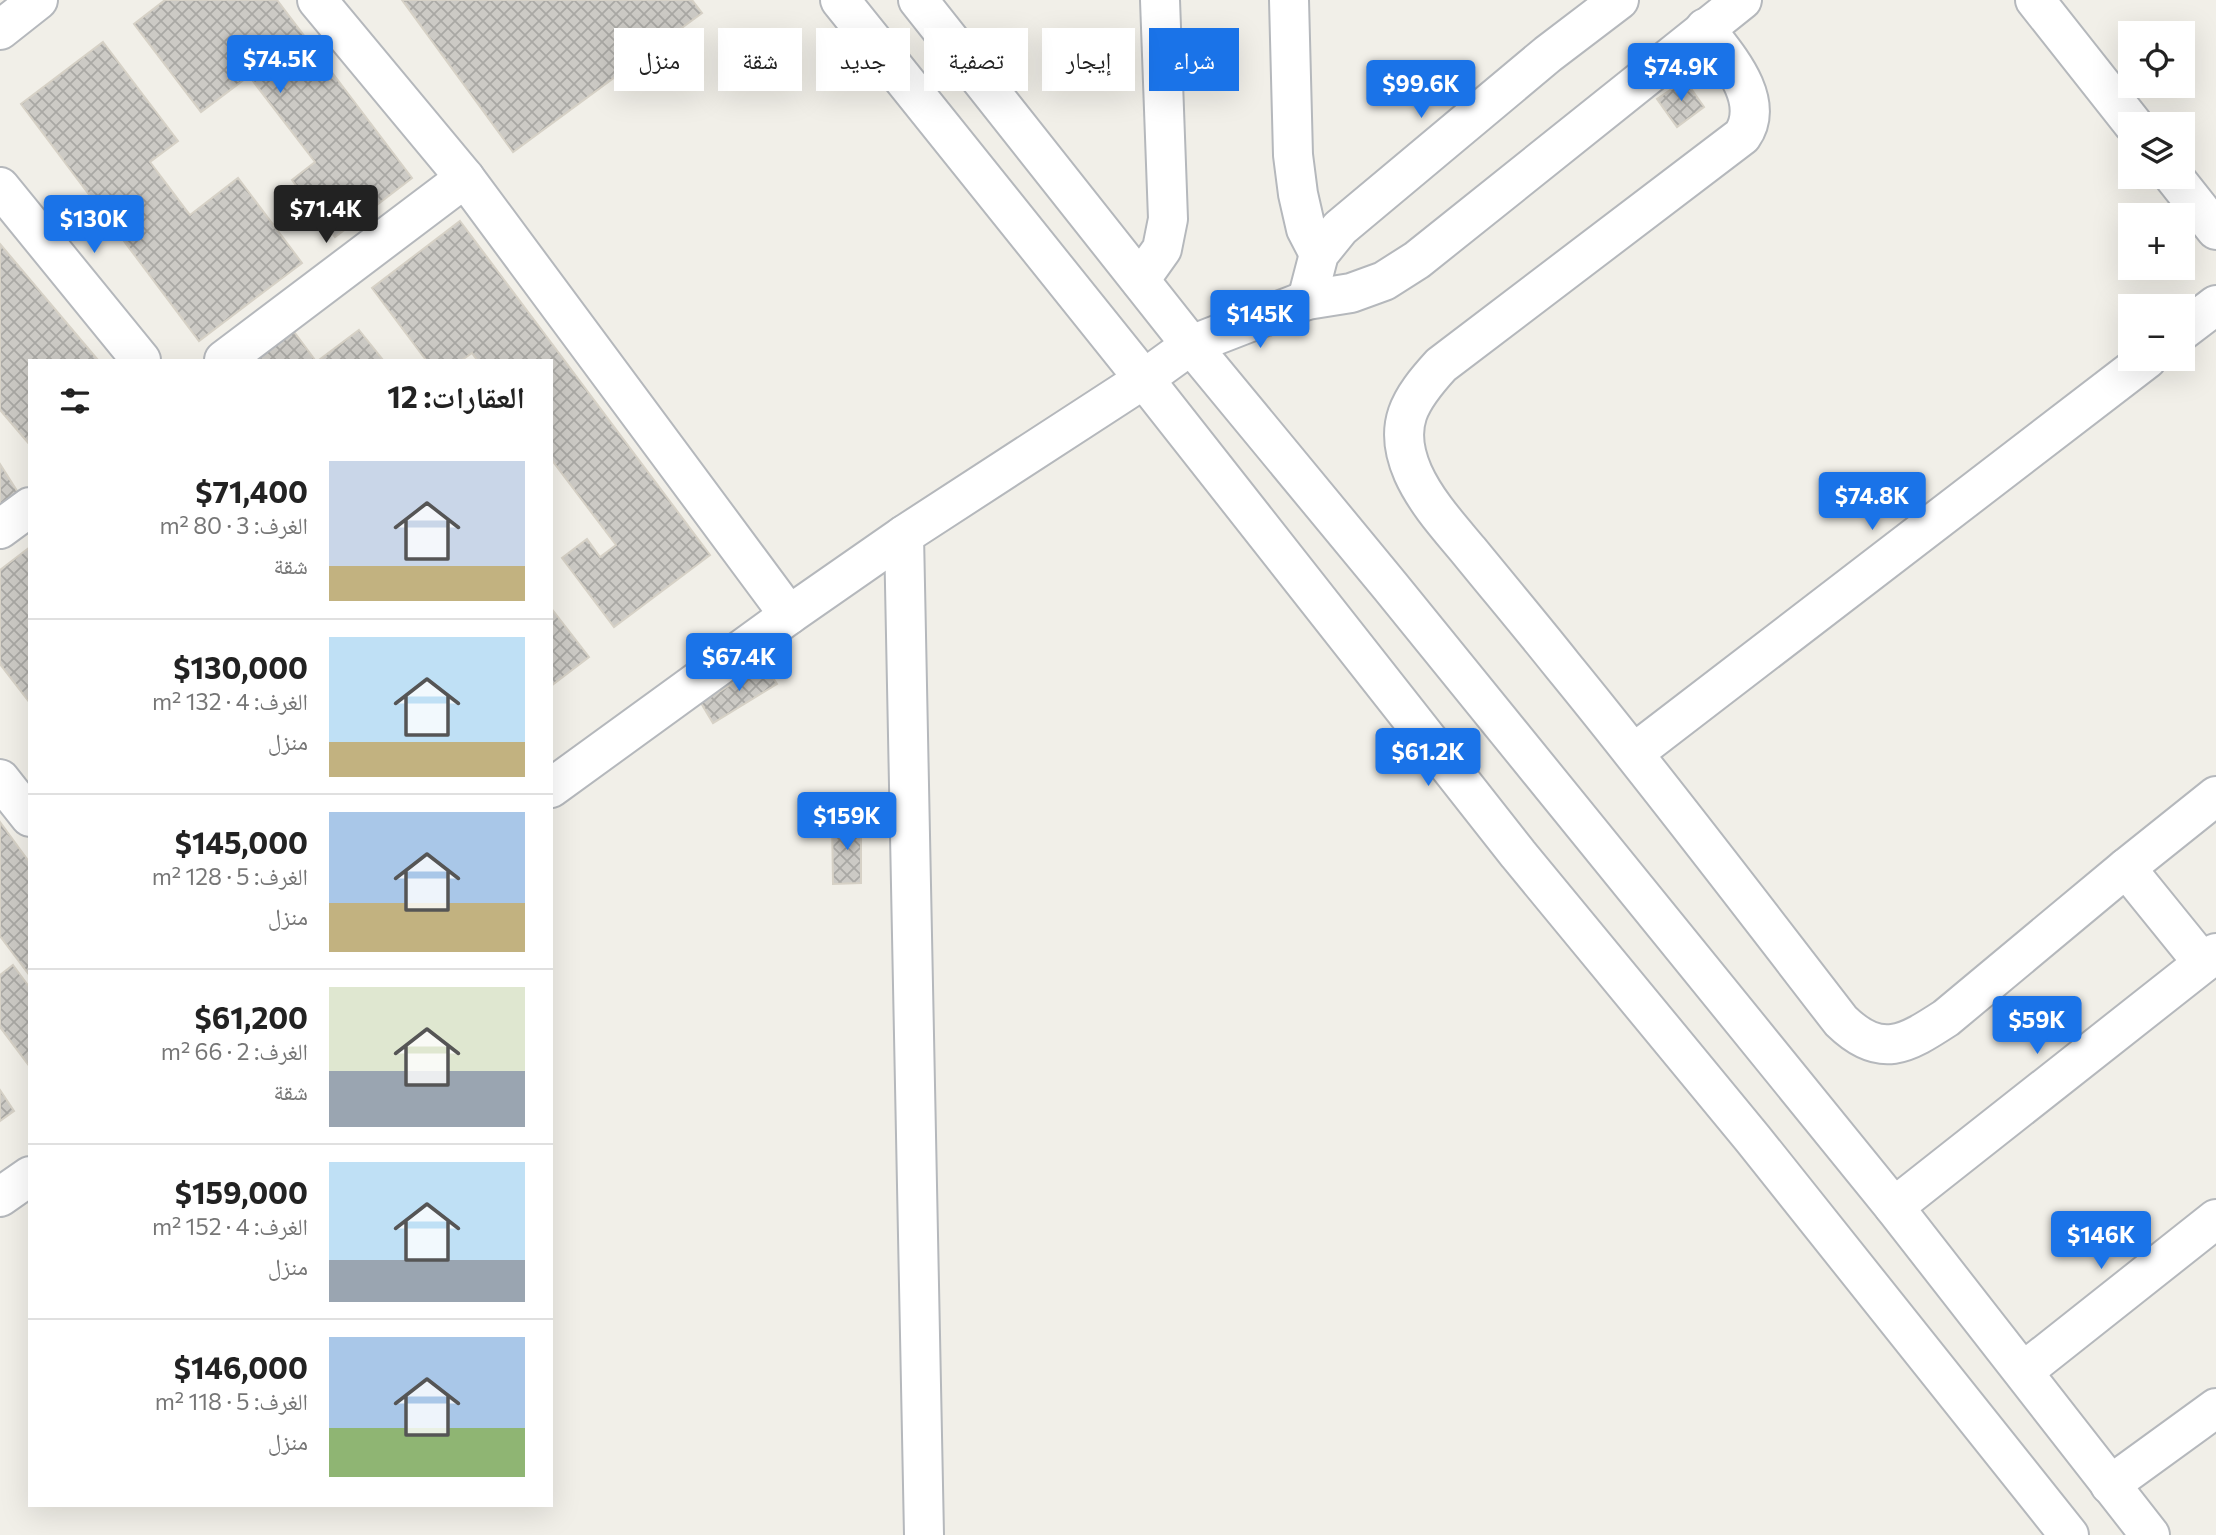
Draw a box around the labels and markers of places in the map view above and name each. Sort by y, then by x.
pin: $74.5K [223,36,337,95]
pin: $74.9K [1624,43,1738,103]
pin: $99.6K [1364,60,1478,120]
pin: $71.4K [269,186,383,245]
pin: $130K [45,196,143,255]
pin: $145K [1211,290,1309,350]
pin: $74.8K [1815,472,1929,532]
pin: $67.4K [682,634,796,693]
pin: $61.2K [1371,728,1485,788]
pin: $159K [798,792,896,852]
pin: $59K [1996,996,2078,1056]
pin: $146K [2052,1212,2150,1271]

